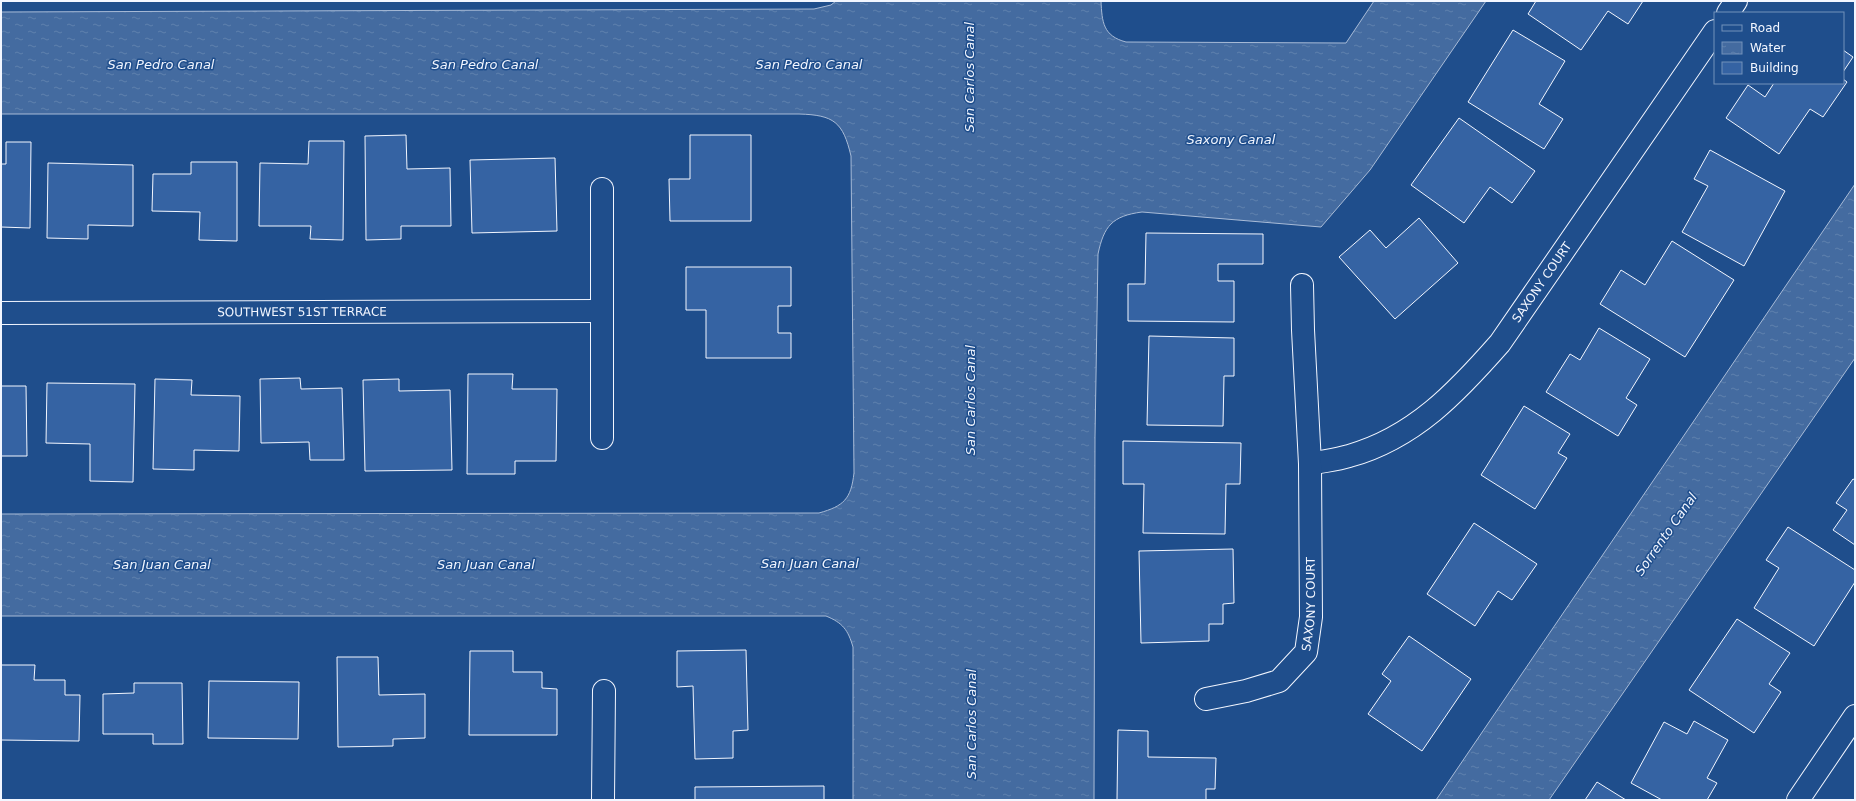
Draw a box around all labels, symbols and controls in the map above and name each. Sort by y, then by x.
legend [1714,12,1844,84]
water label: San Carlos Canal [962,21,977,132]
text: Road [1750,21,1780,35]
text: Water [1750,41,1786,55]
water label: San Pedro Canal [108,57,215,72]
water label: San Pedro Canal [432,57,539,72]
water label: San Pedro Canal [756,57,863,72]
text: Building [1750,61,1799,75]
water label: Saxony Canal [1187,132,1276,147]
street label: SAXONY COURT [1509,239,1575,325]
street label: SOUTHWEST 51ST TERRACE [217,305,387,319]
water label: San Carlos Canal [963,344,978,455]
water label: Sorrento Canal [1632,490,1700,578]
water label: San Juan Canal [761,556,859,571]
street label: SAXONY COURT [1299,556,1318,652]
water label: San Juan Canal [113,557,211,572]
water label: San Juan Canal [437,557,535,572]
water label: San Carlos Canal [964,668,979,779]

